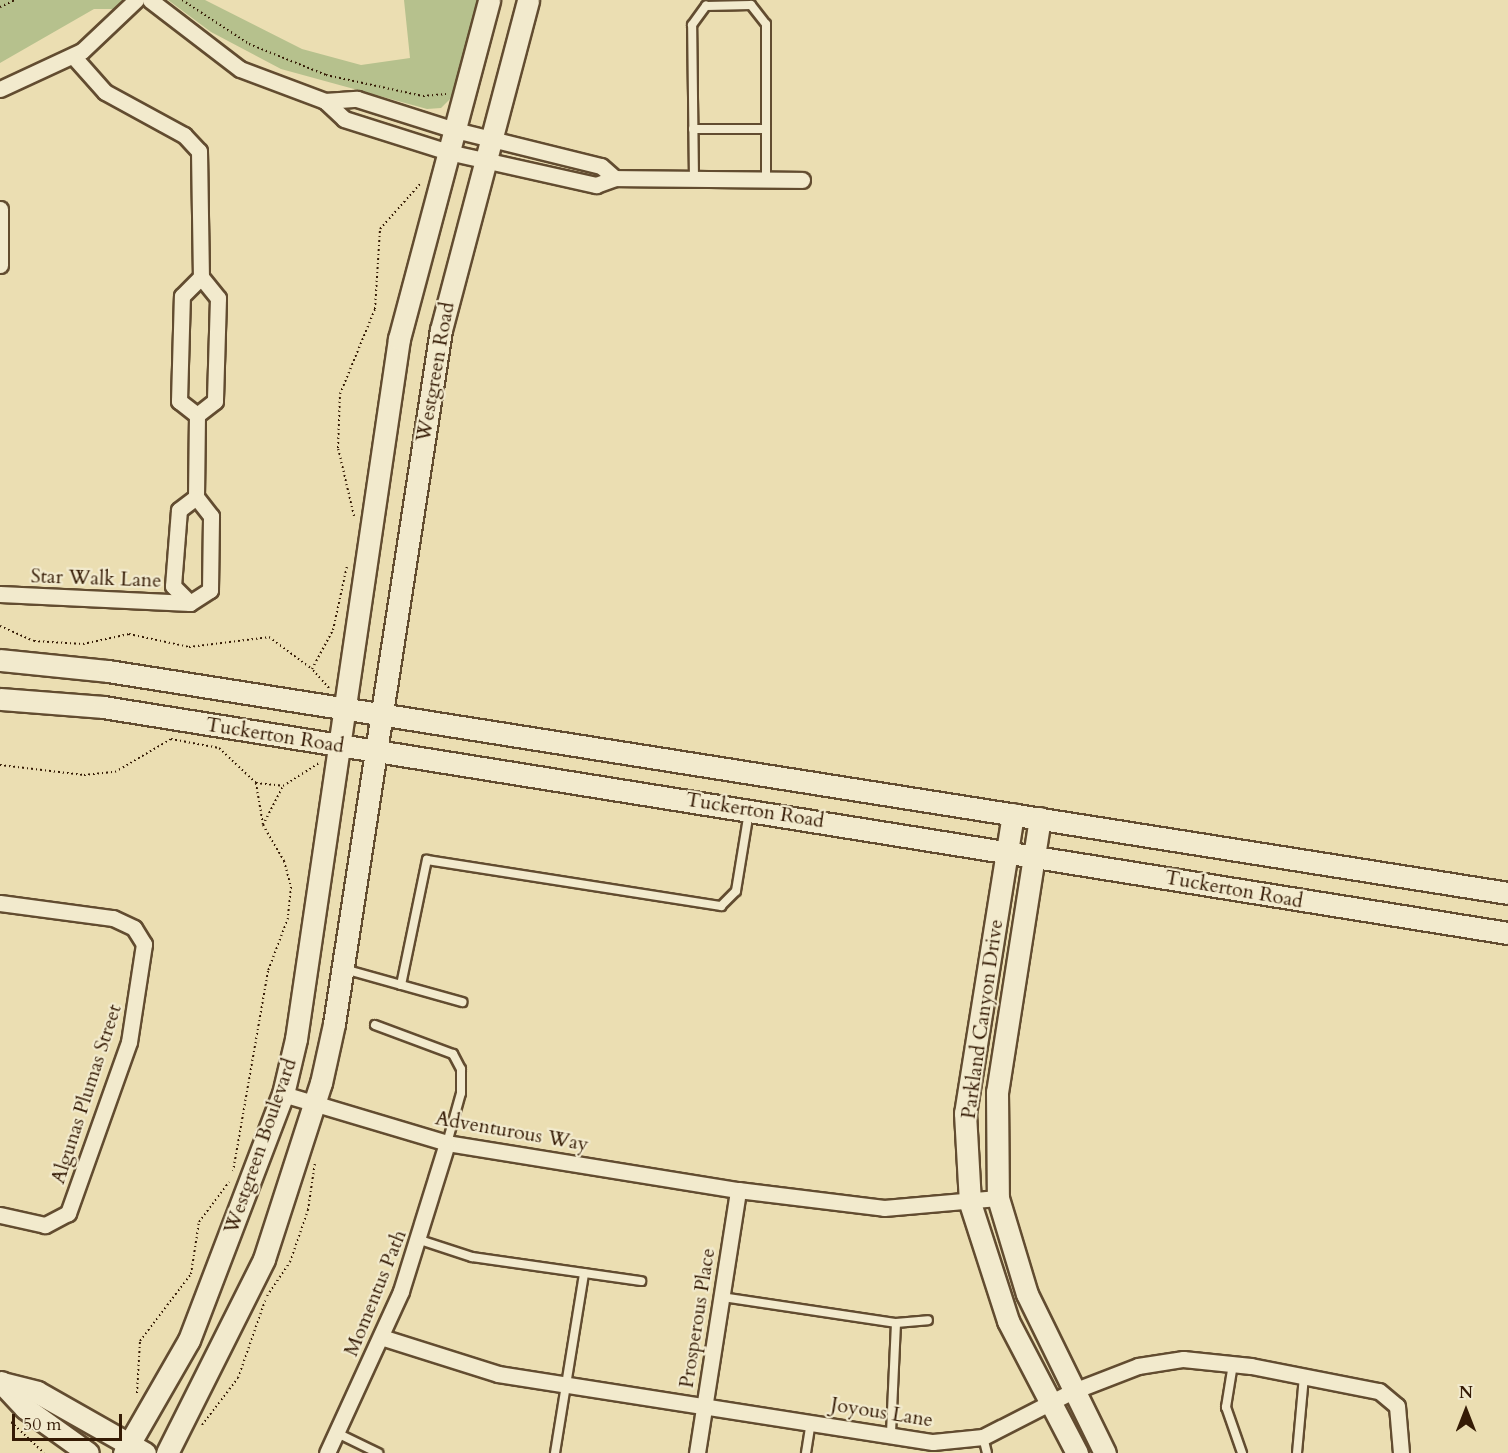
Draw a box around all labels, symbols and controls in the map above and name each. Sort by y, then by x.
street label: Westgreen Road [411,300,459,444]
street label: Star Walk Lane [30,564,162,592]
street label: Tuckerton Road [204,712,346,758]
street label: Tuckerton Road [684,787,826,833]
street label: Tuckerton Road [1163,865,1305,913]
street label: Parkland Canyon Drive [956,918,1008,1120]
street label: Algunas Plumas Street [46,1001,126,1187]
street label: Westgreen Boulevard [219,1055,301,1237]
street label: Adventurous Way [434,1106,590,1156]
street label: Momentus Path [339,1226,411,1360]
street label: Prosperous Place [674,1246,720,1390]
north arrow [1436,1381,1496,1441]
text: N [1459,1382,1473,1404]
street label: Joyous Lane [829,1392,935,1432]
scale bar [15,1402,124,1440]
text: 50 m [23,1412,62,1437]

